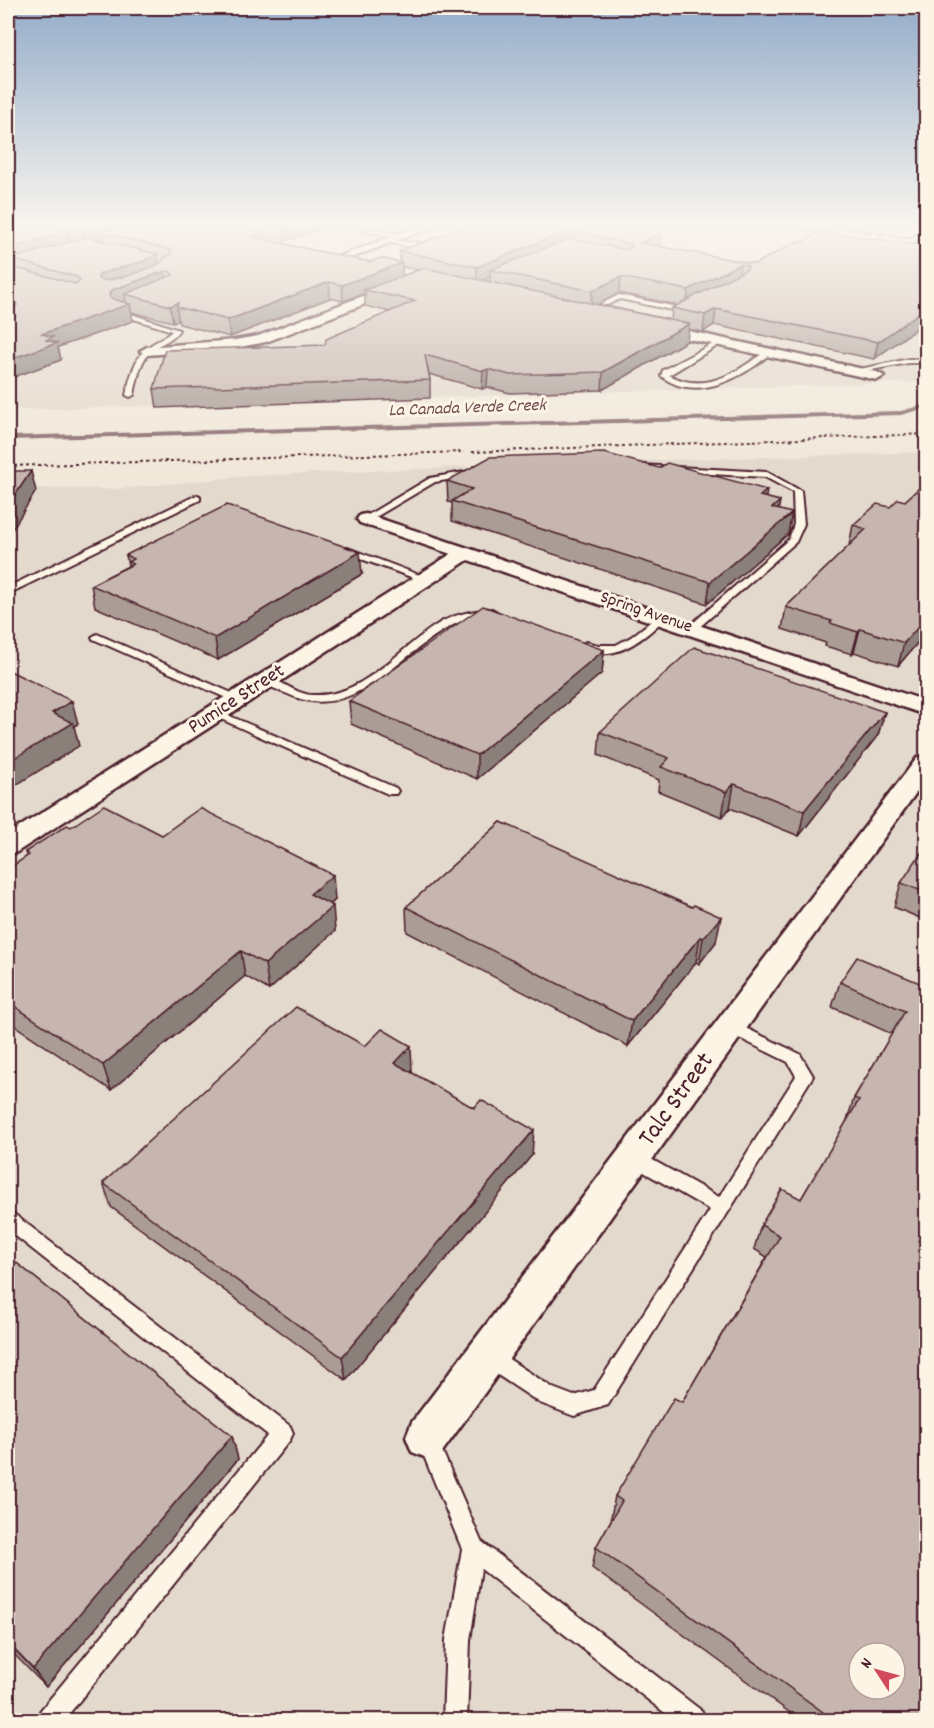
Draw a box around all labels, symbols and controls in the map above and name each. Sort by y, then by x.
water label: La Canada Verde Creek [388,394,548,424]
street label: Spring Avenue [597,586,695,640]
street label: Pumice Street [183,657,292,743]
street label: Talc Street [630,1045,724,1155]
north arrow [847,1641,907,1701]
text: N [855,1654,879,1674]

